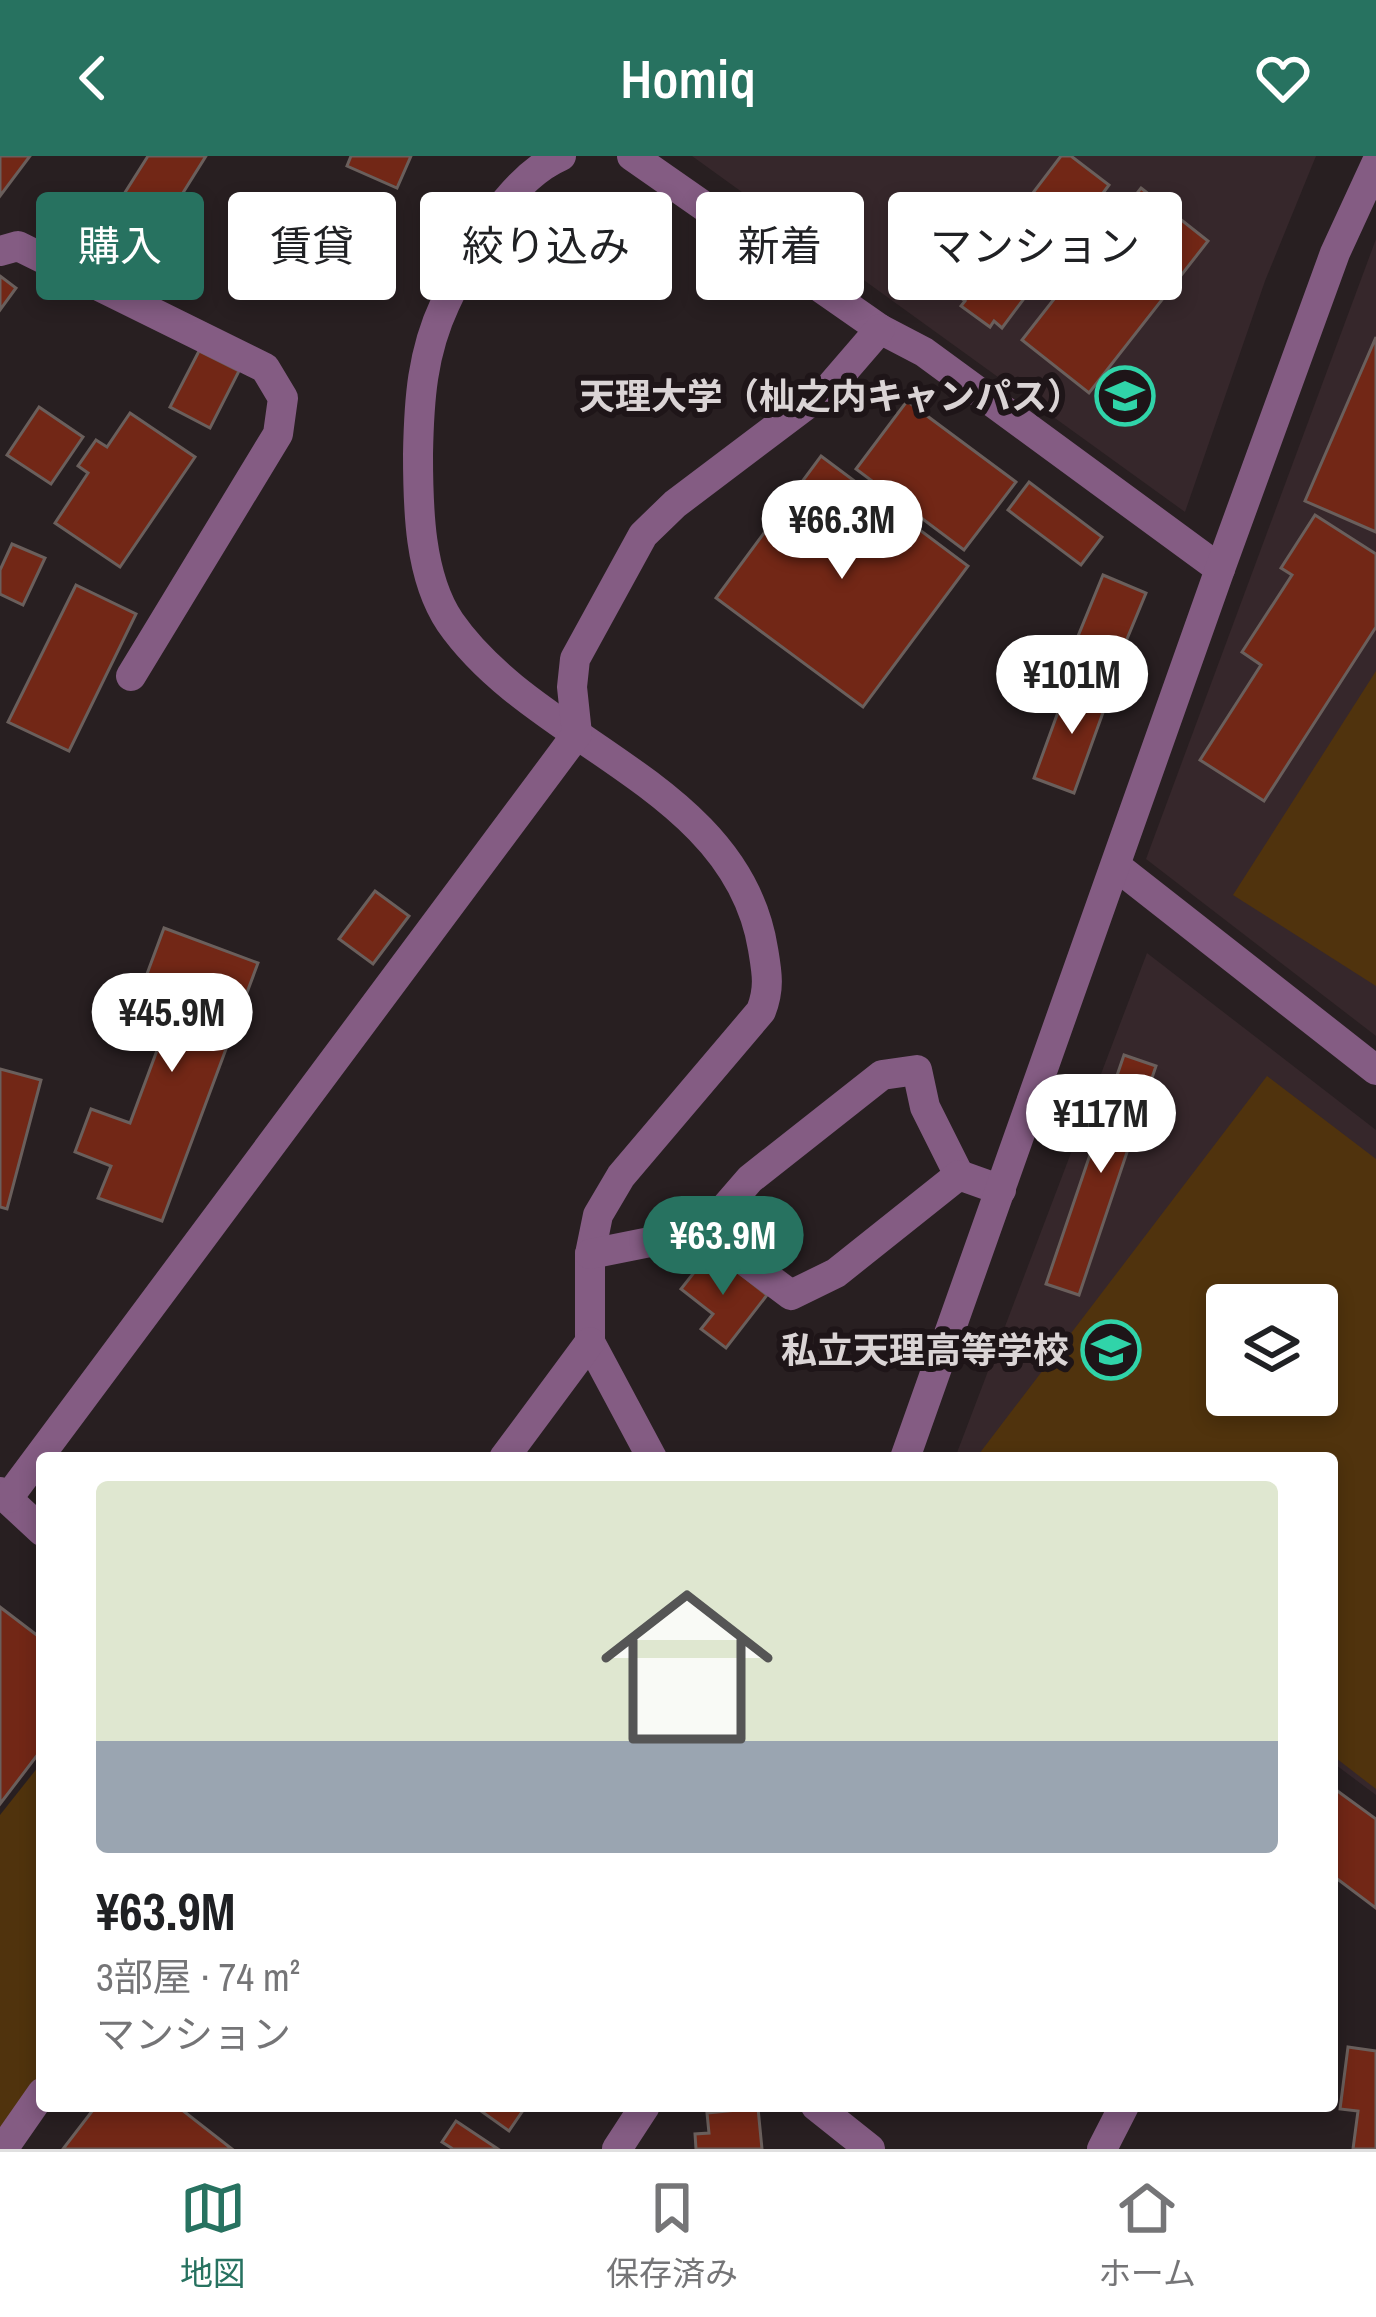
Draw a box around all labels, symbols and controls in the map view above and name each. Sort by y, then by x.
text: Homiq [620,42,756,115]
icon: back [60,45,126,111]
icon: heart [1250,45,1316,111]
chip: 購入 [36,192,204,300]
chip: 賃貸 [228,192,396,300]
chip: 絞り込み [420,192,672,300]
chip: 新着 [696,192,864,300]
chip: マンション [888,192,1182,300]
school or university icon: 天理大学（杣之内キャンパス） [1094,365,1156,427]
place label: 天理大学（杣之内キャンパス） [579,372,1083,420]
pin: ¥66.3M [744,480,940,582]
text: ¥66.3M [789,493,895,545]
pin: ¥101M [988,635,1156,737]
text: ¥101M [1023,648,1121,700]
pin: ¥45.9M [74,973,270,1075]
text: ¥45.9M [119,986,225,1038]
pin: ¥117M [1017,1074,1185,1176]
text: ¥117M [1053,1087,1149,1139]
pin: ¥63.9M [625,1196,821,1298]
text: ¥63.9M [670,1209,776,1261]
map controls [1206,1284,1338,1416]
button: layers [1206,1284,1338,1416]
school or university icon: 私立天理高等学校 [1080,1319,1142,1381]
place label: 私立天理高等学校 [781,1326,1069,1374]
icon: home [579,1559,795,1775]
text: ¥63.9M [96,1877,236,1946]
text: 3部屋 · 74 m² [96,1951,300,2003]
text: マンション [96,2008,291,2060]
tab: 地図 [180,2175,246,2295]
tab: 保存済み [606,2175,738,2295]
tab: ホーム [1098,2175,1196,2295]

